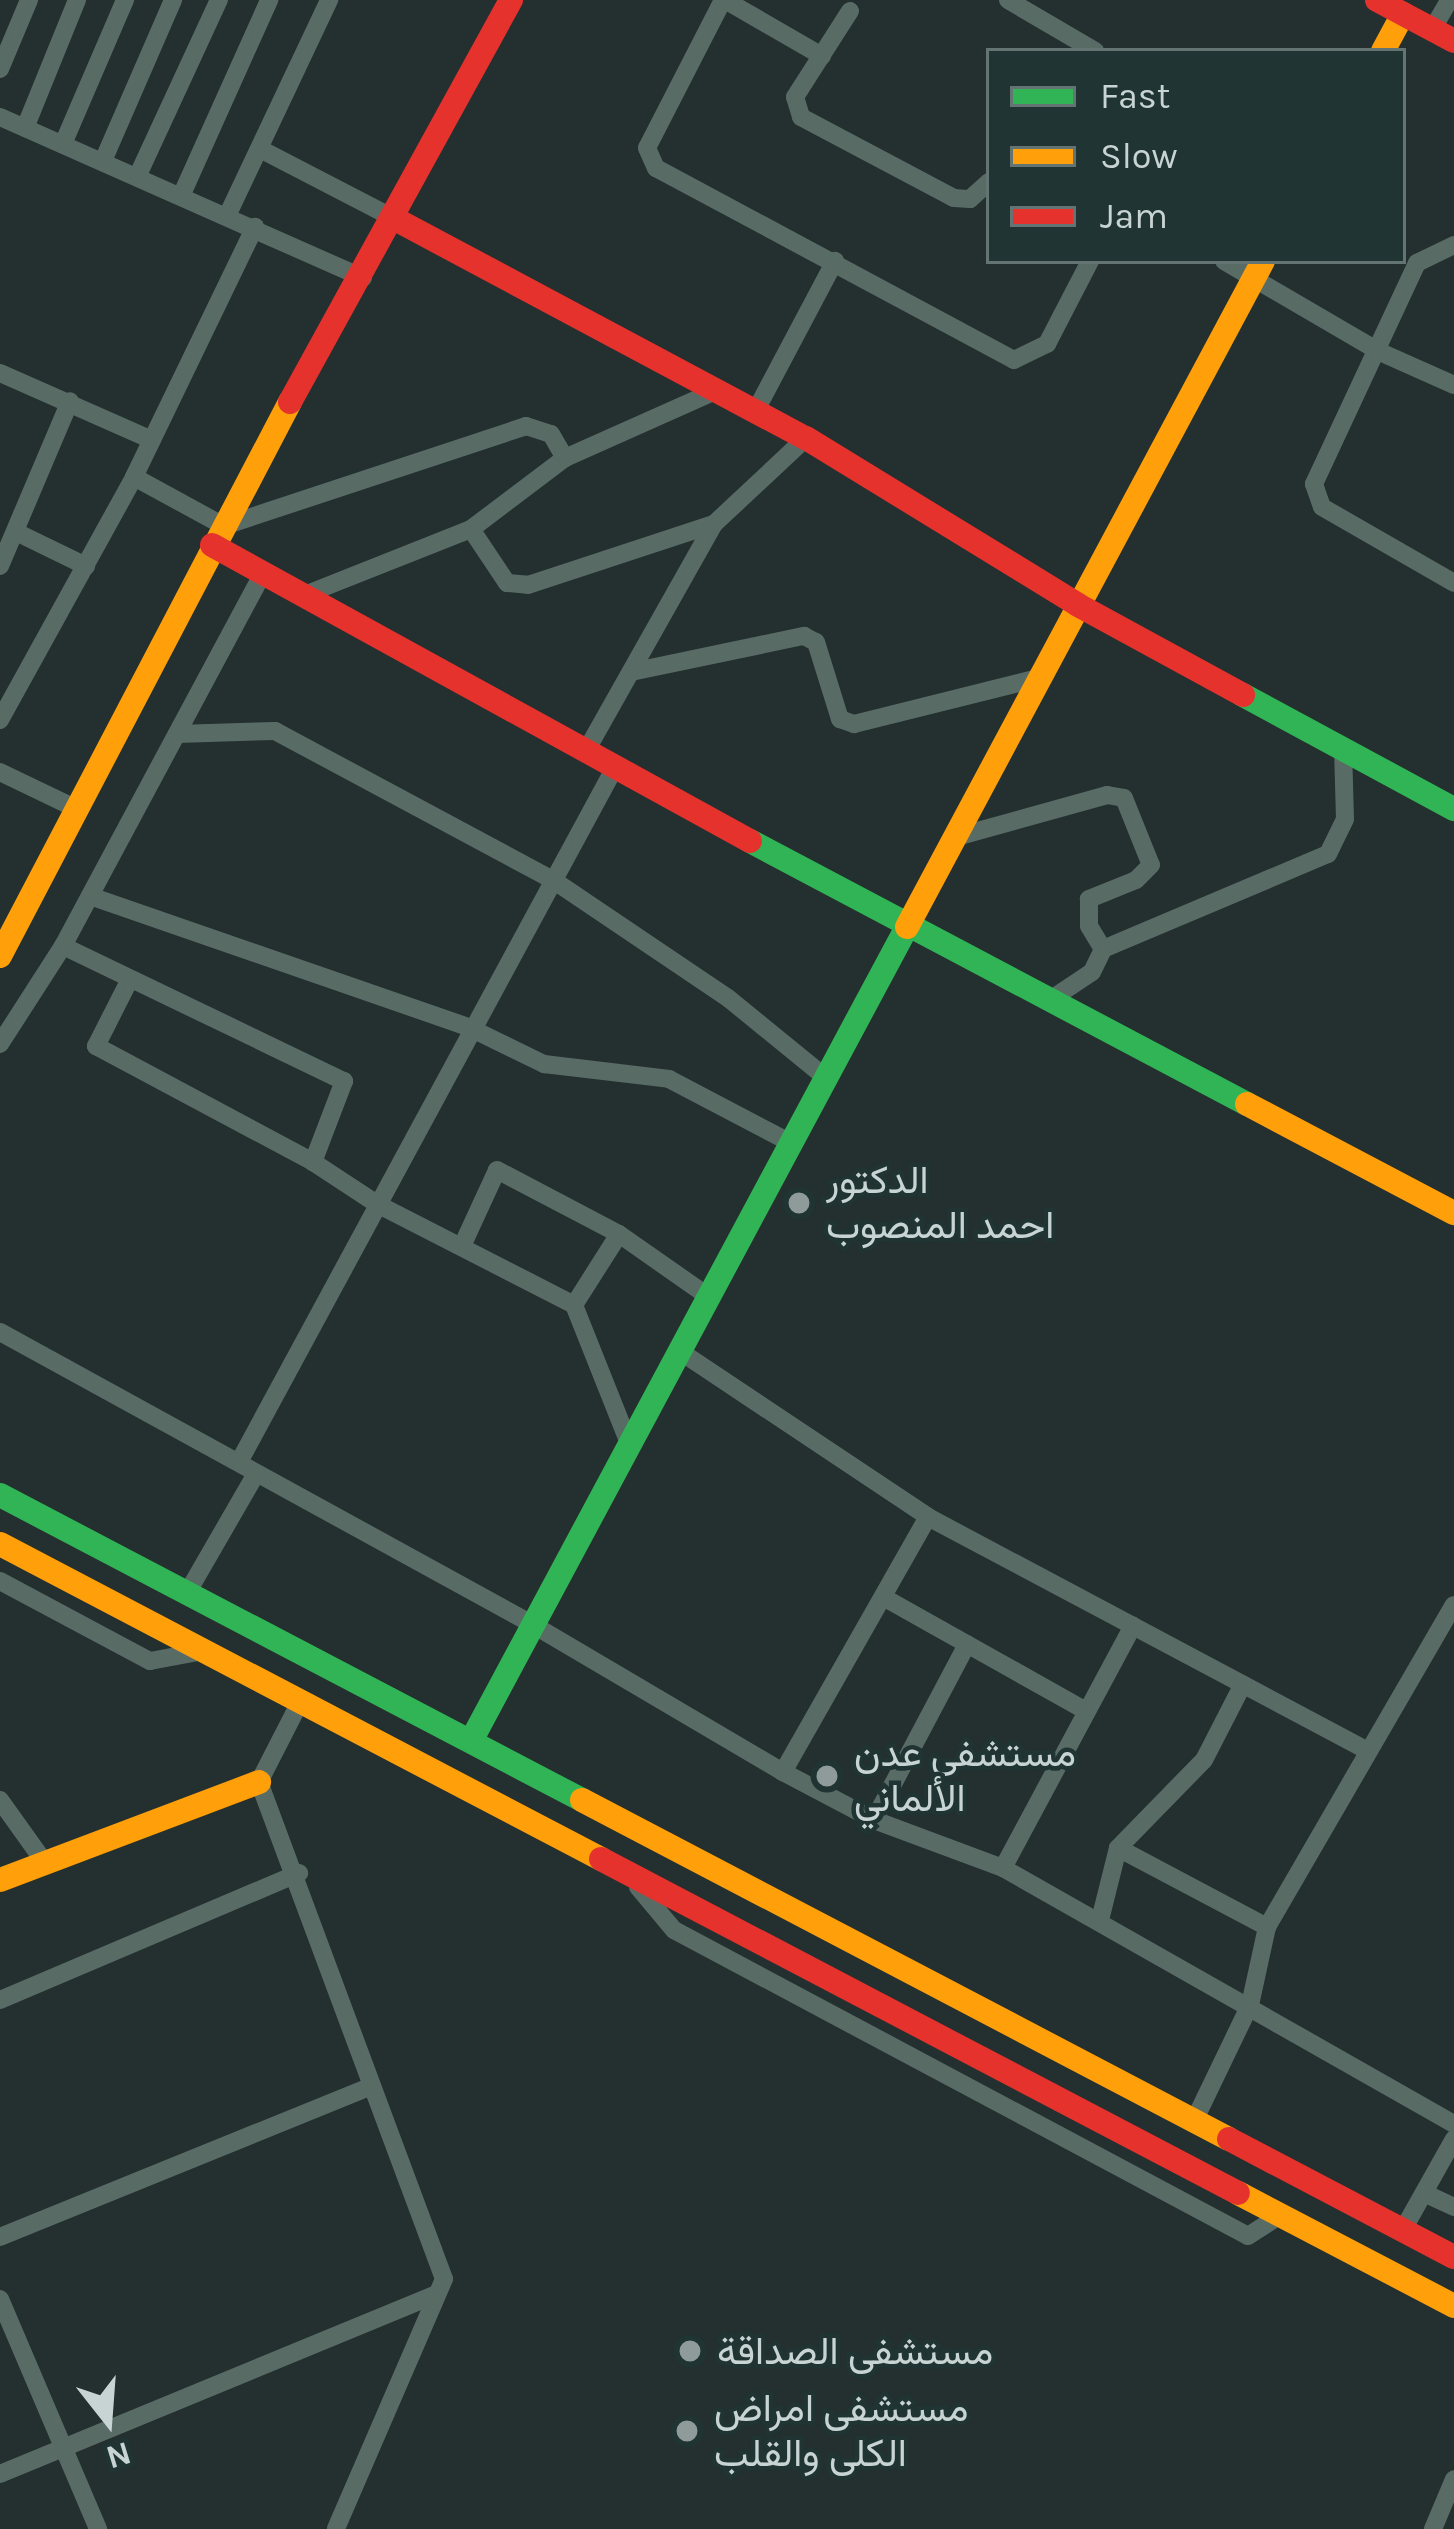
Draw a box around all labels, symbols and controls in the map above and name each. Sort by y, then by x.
legend [986,48,1406,264]
text: Fast [1100,75,1170,117]
text: Slow [1100,135,1178,177]
text: Jam [1100,195,1168,237]
place label: الدكتور احمد المنصوب [826,1158,1054,1249]
marker: الدكتور احمد المنصوب [783,1187,815,1219]
place label: مستشفى عدن الألماني [854,1731,1076,1822]
marker: مستشفى عدن الألماني [811,1760,843,1792]
place label: مستشفى الصداقة [717,2328,993,2374]
marker: مستشفى الصداقة [674,2335,706,2367]
north arrow [48,2361,168,2481]
place label: مستشفى امراض الكلى والقلب [714,2386,969,2477]
marker: مستشفى امراض الكلى والقلب [671,2415,703,2447]
text: N [102,2434,135,2477]

